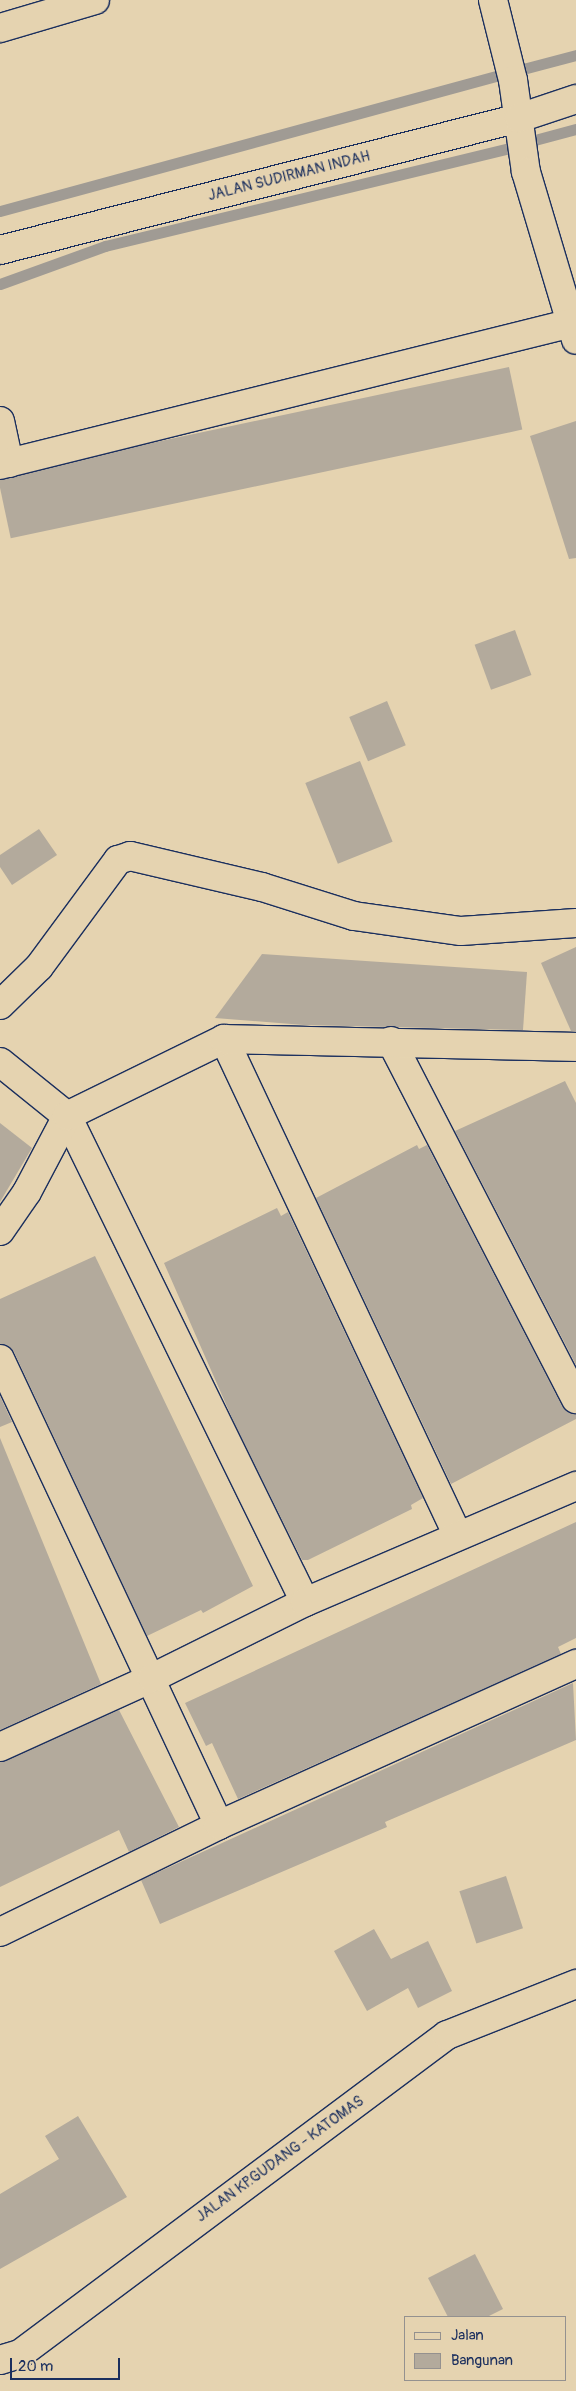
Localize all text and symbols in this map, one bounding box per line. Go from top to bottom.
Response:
street label: JALAN SUDIRMAN INDAH [206,147,372,205]
street label: JALAN KP.GUDANG - KATOMAS [193,2092,367,2226]
legend [404,2316,566,2381]
text: Jalan [451,2326,484,2345]
scale bar [12,2348,122,2380]
text: Bangunan [451,2351,513,2370]
text: 20 m [18,2357,53,2376]

